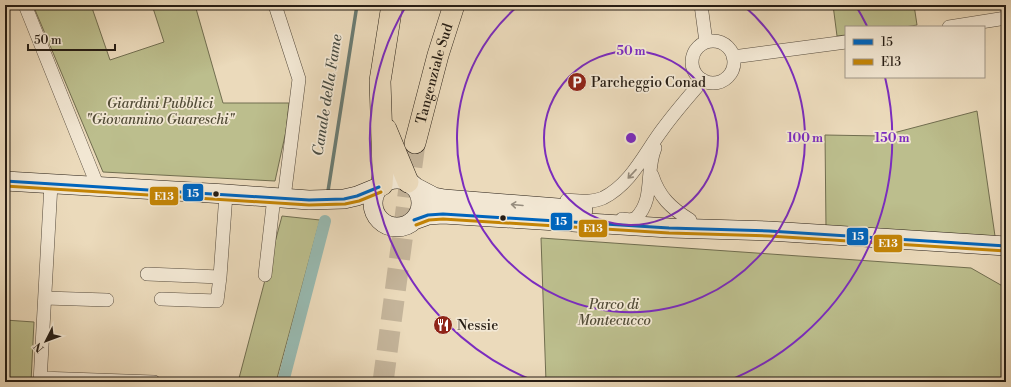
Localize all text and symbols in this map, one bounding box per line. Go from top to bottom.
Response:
street label: Tangenziale Sud [412,21,458,126]
scale bar [28,26,115,52]
legend [845,26,985,78]
text: 50 m [34,33,62,48]
water label: Canale della Fame [309,33,346,157]
text: 15 [881,35,893,50]
text: 50 m [616,44,646,59]
text: E13 [881,55,901,70]
parking icon: Parcheggio Conad [566,71,588,93]
place label: Parcheggio Conad [591,74,706,92]
park label: Giardini Pubblici "Giovannino Guareschi" [86,95,236,129]
centre of rings [624,131,638,145]
text: 100 m [787,131,823,146]
text: 150 m [875,131,909,146]
one-way arrow [628,168,637,178]
line badge: 15 [182,183,204,202]
line badge: E13 [149,186,179,206]
text: 15 [187,187,199,201]
unlabelled marker [211,189,221,199]
text: E13 [154,190,174,204]
one-way arrow [511,201,524,208]
line badge: 15 [550,212,573,231]
unlabelled marker [498,213,508,223]
text: 15 [555,215,567,229]
line badge: E13 [578,219,608,238]
text: E13 [583,222,603,236]
line badge: 15 [846,227,869,246]
text: 15 [852,230,864,244]
line badge: E13 [873,234,903,253]
text: E13 [878,237,898,251]
park label: Parco di Montecucco [577,296,651,330]
restaurant icon: Nessie [432,314,454,336]
place label: Nessie [457,317,498,335]
north arrow [26,321,66,361]
text: N [31,339,47,355]

